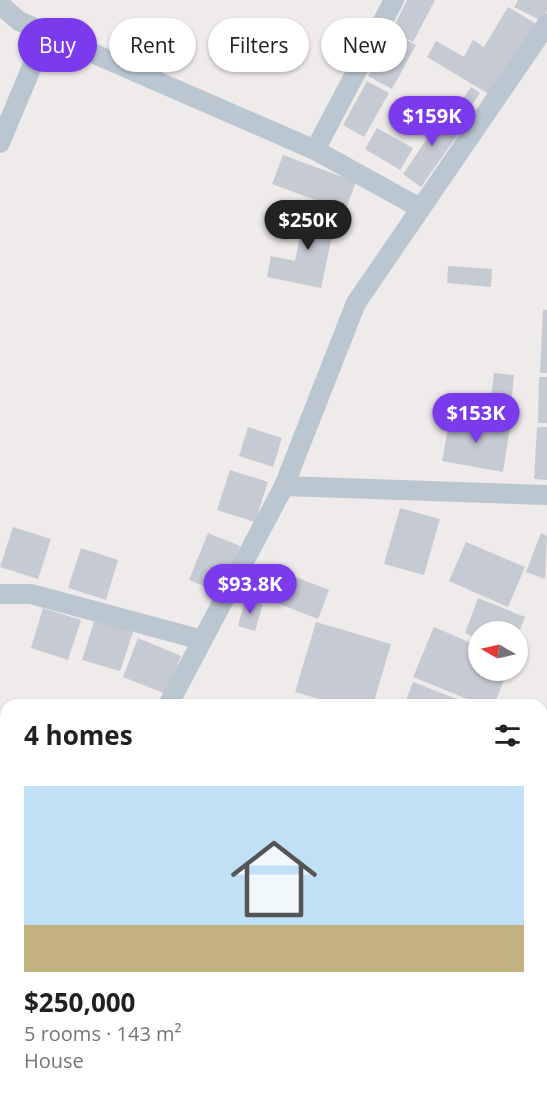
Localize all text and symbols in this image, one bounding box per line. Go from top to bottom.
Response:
chip: Buy [18,18,97,72]
chip: Rent [109,18,196,72]
chip: Filters [208,18,309,72]
chip: New [321,18,407,72]
pin: $159K [390,96,474,147]
text: $159K [402,102,462,129]
pin: $250K [266,200,350,251]
text: $250K [278,206,338,233]
pin: $153K [434,393,518,444]
text: $153K [446,399,506,426]
pin: $93.8K [201,564,299,615]
text: $93.8K [218,570,282,597]
north arrow [468,621,528,681]
map controls [468,621,528,681]
text: 4 homes [24,717,133,753]
icon: filters [491,719,524,752]
icon: home [220,825,328,933]
text: $250,000 [24,984,135,1020]
text: 5 rooms · 143 m² [24,1020,182,1047]
text: House [24,1047,84,1074]

